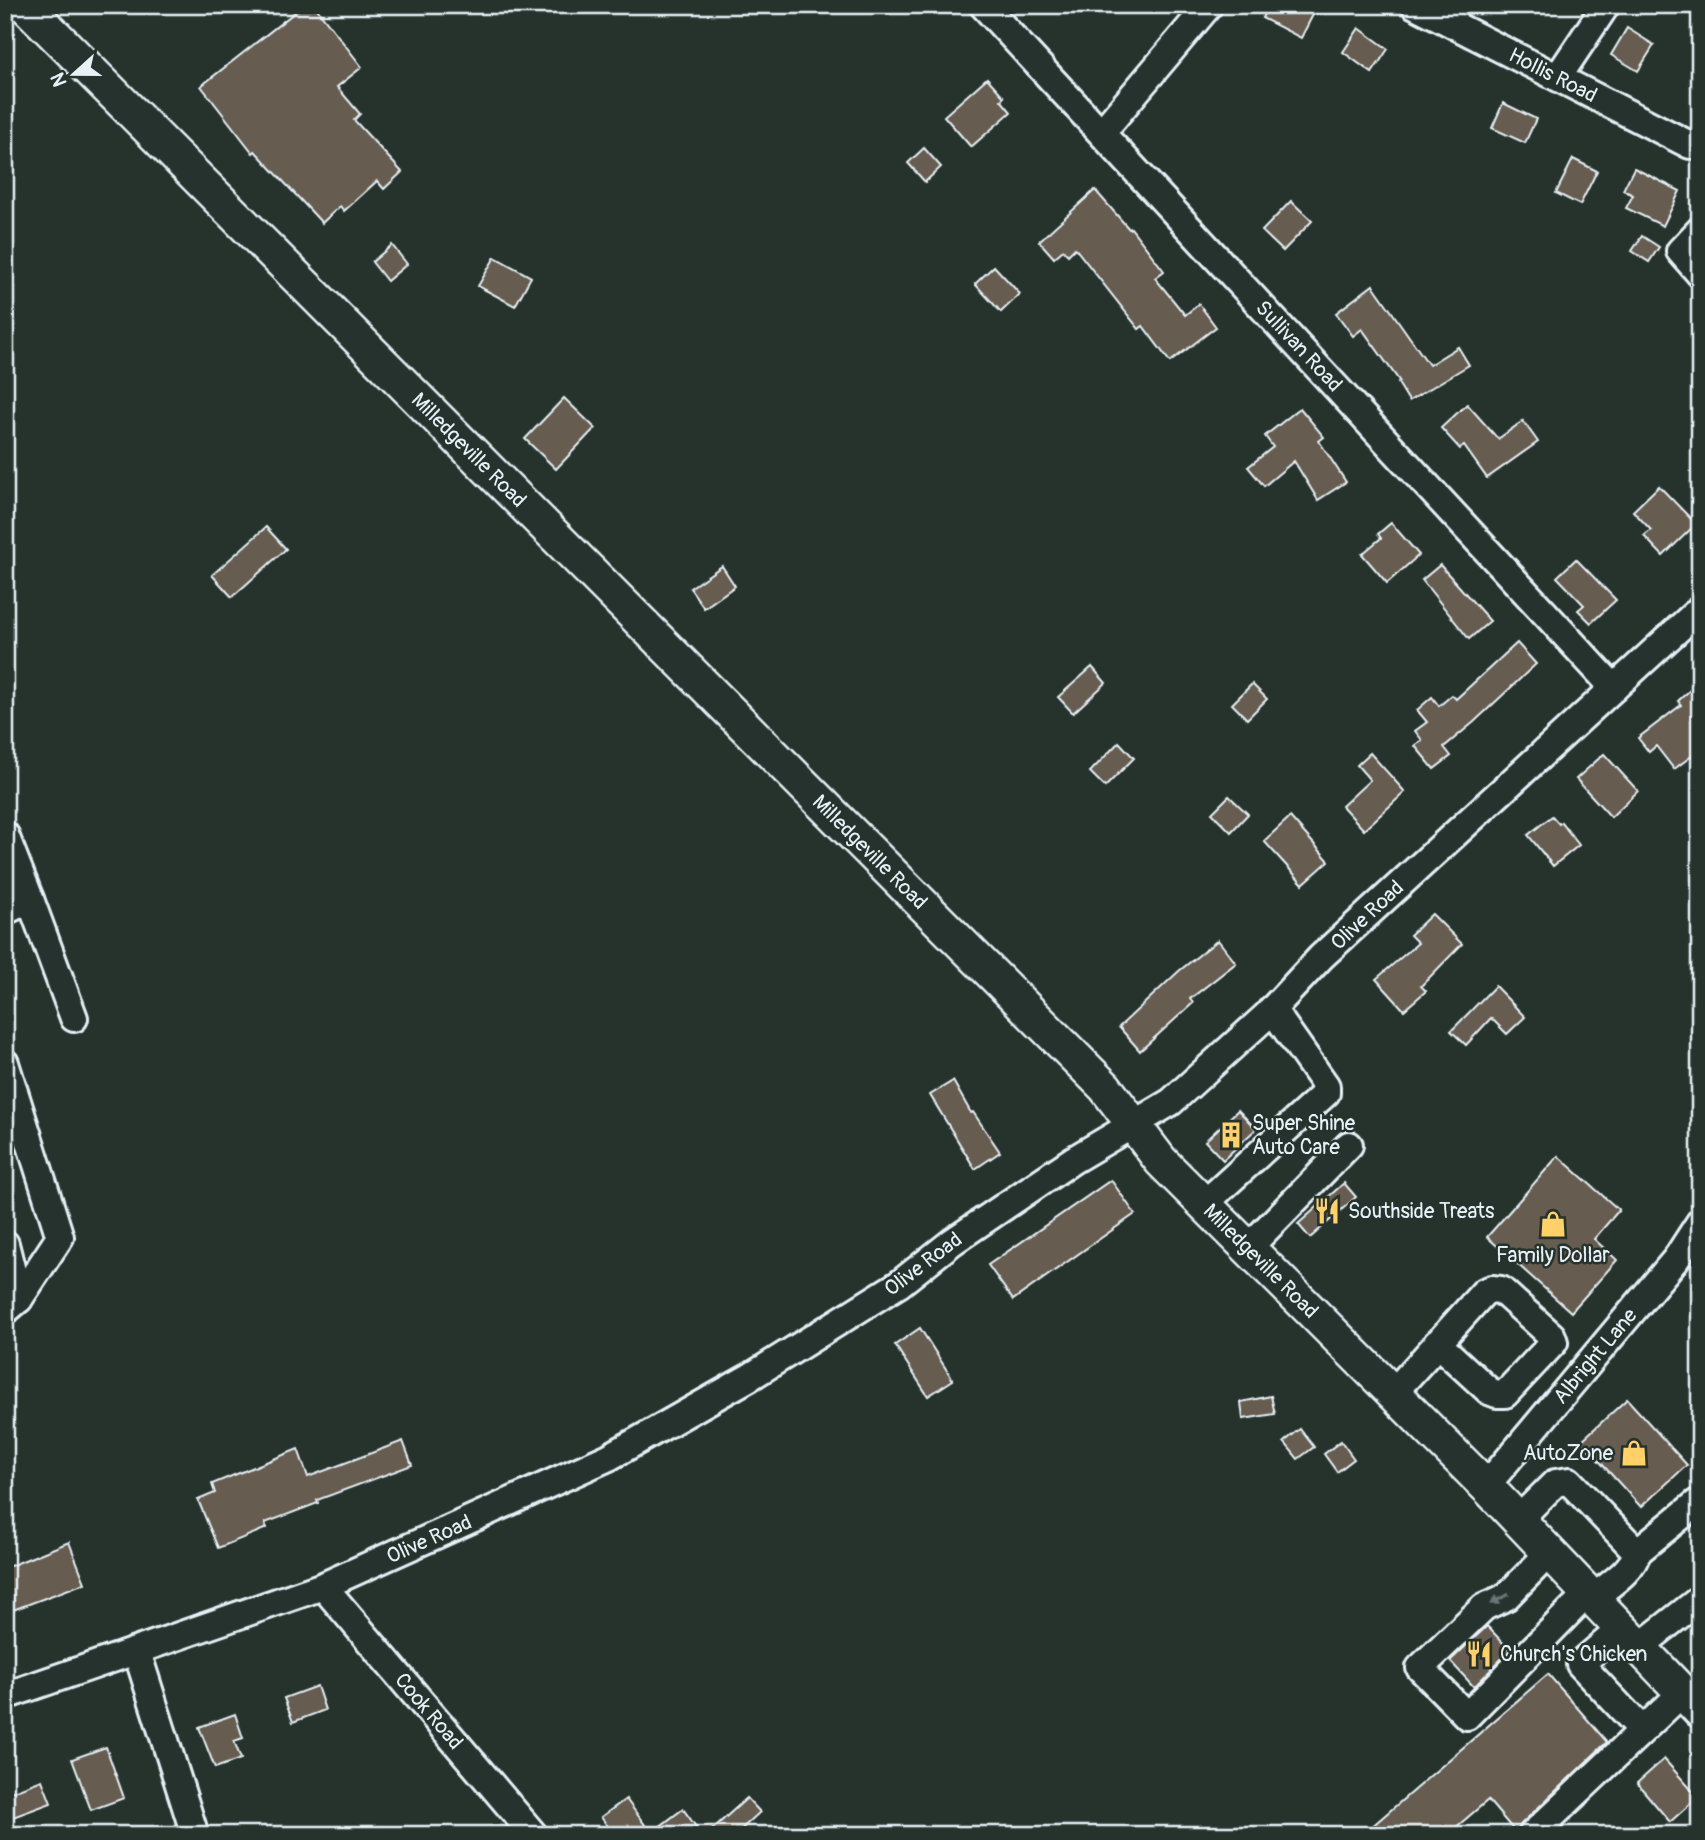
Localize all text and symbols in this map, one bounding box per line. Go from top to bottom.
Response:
north arrow [38,38,108,108]
street label: Hollis Road [1504,42,1602,109]
text: N [46,69,73,90]
street label: Sullivan Road [1249,295,1348,398]
street label: Milledgeville Road [405,387,532,514]
street label: Milledgeville Road [806,789,933,916]
street label: Olive Road [1325,875,1410,956]
place label: Super Shine Auto Care [1252,1110,1356,1161]
building icon: Super Shine Auto Care [1216,1120,1246,1150]
restaurant icon: Southside Treats [1312,1196,1342,1226]
street label: Milledgeville Road [1197,1198,1324,1325]
place label: Southside Treats [1348,1198,1495,1225]
shop icon: Family Dollar [1538,1209,1568,1239]
street label: Olive Road [879,1226,968,1302]
place label: Family Dollar [1496,1242,1610,1269]
street label: Albright Lane [1547,1302,1644,1410]
shop icon: AutoZone [1619,1438,1649,1468]
place label: AutoZone [1523,1440,1614,1467]
street label: Olive Road [382,1509,476,1570]
one-way arrow [1490,1593,1509,1605]
restaurant icon: Church's Chicken [1464,1639,1494,1669]
place label: Church's Chicken [1500,1641,1647,1668]
street label: Cook Road [389,1667,469,1755]

